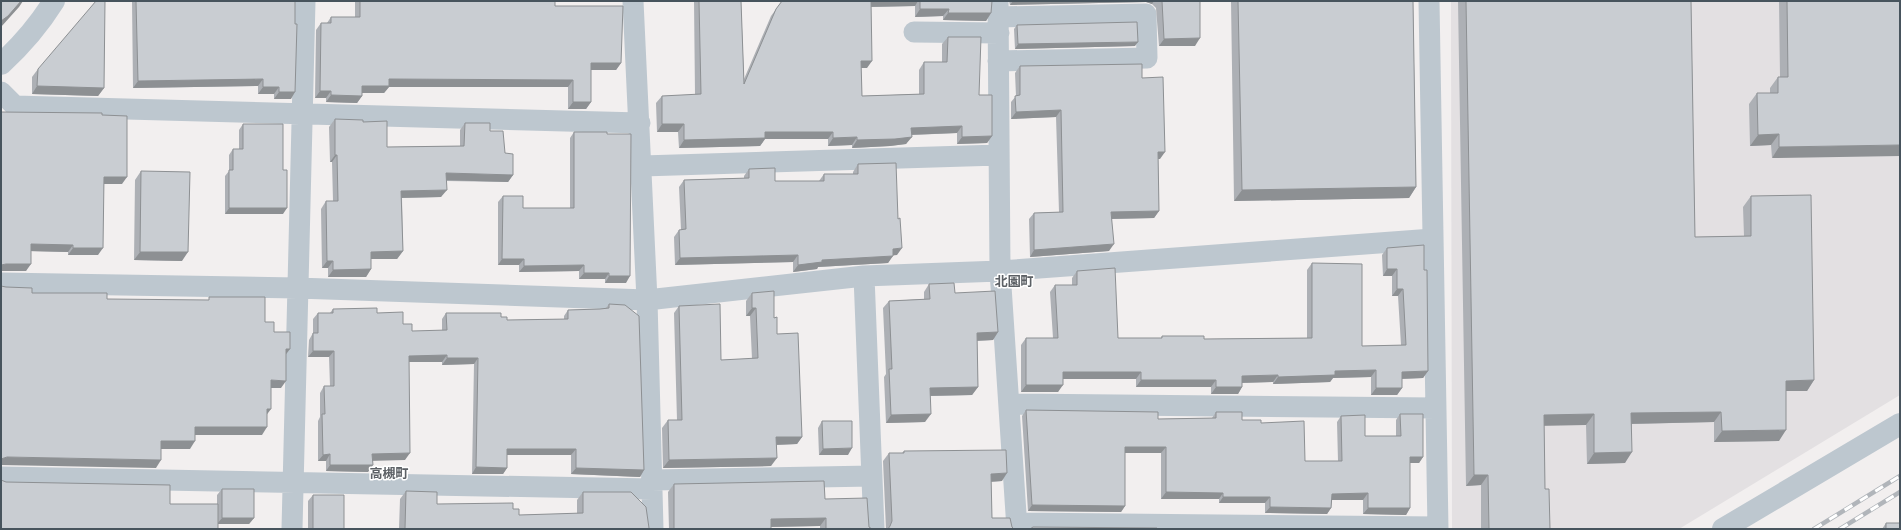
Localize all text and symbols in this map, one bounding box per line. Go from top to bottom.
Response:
district label: 北園町 [994,275,1034,289]
district label: 高槻町 [369,467,409,481]

